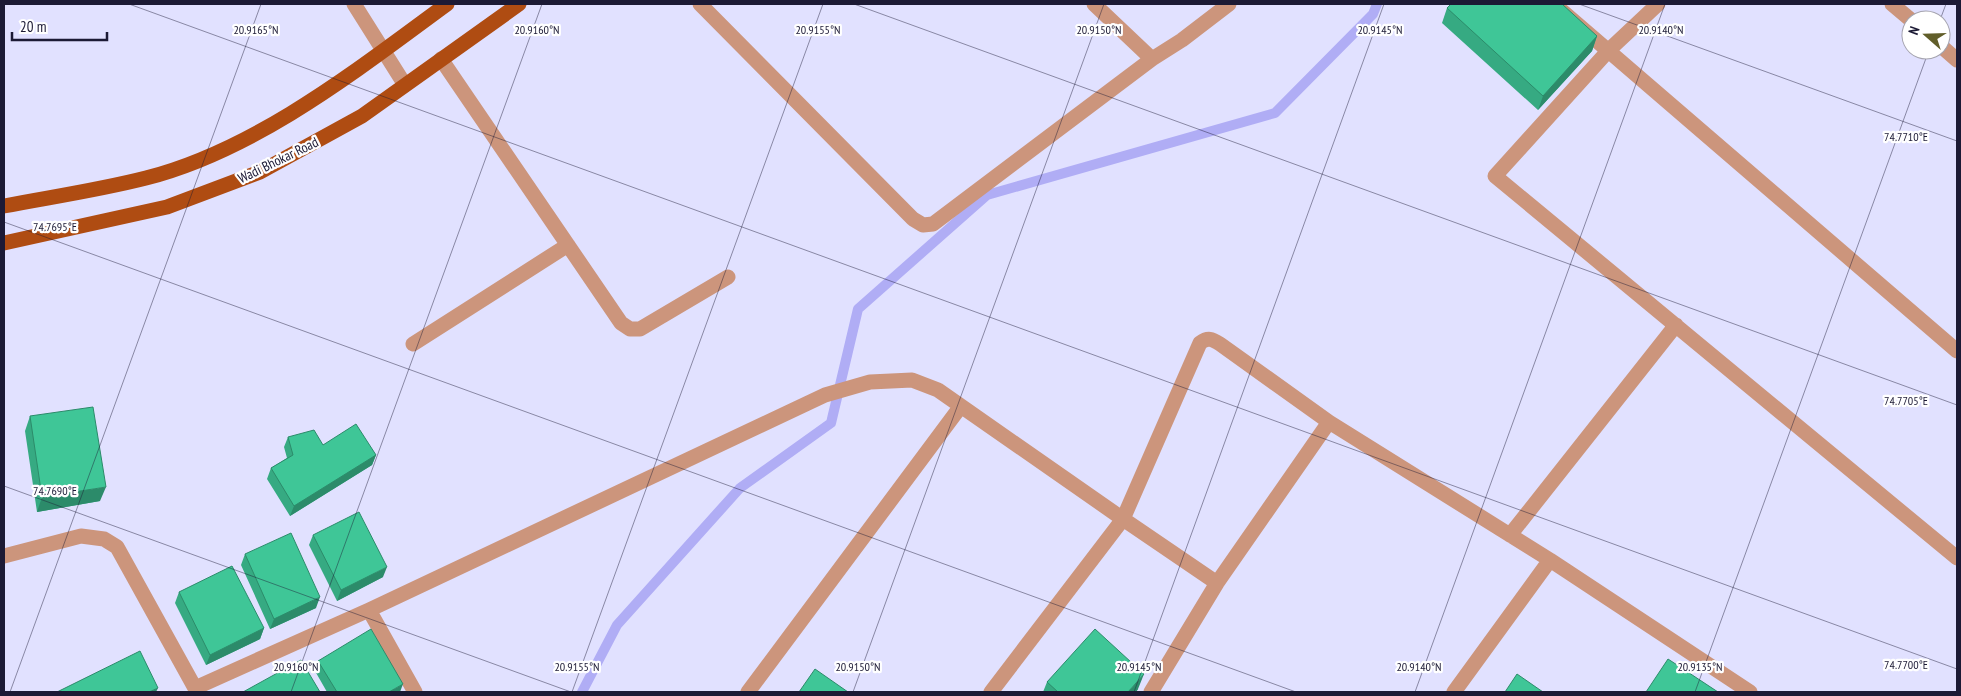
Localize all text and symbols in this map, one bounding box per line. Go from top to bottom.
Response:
scale bar [12,10,108,42]
north arrow [1901,10,1951,60]
text: 20 m [20,17,46,36]
text: 20.9165°N [233,22,279,37]
text: 20.9160°N [514,22,560,37]
text: 20.9155°N [795,22,841,37]
text: 20.9150°N [1076,22,1122,37]
text: 20.9145°N [1357,22,1403,37]
text: 20.9140°N [1638,22,1684,37]
text: N [1904,24,1924,37]
text: 74.7710°E [1884,129,1928,144]
street label: Wadi Bhokar Road [235,133,321,187]
text: 74.7695°E [33,219,77,234]
text: 74.7705°E [1884,393,1928,408]
text: 74.7690°E [33,483,77,498]
text: 74.7700°E [1884,657,1928,672]
text: 20.9160°N [273,659,319,674]
text: 20.9155°N [554,659,600,674]
text: 20.9150°N [835,659,881,674]
text: 20.9145°N [1116,659,1162,674]
text: 20.9140°N [1396,659,1442,674]
text: 20.9135°N [1677,659,1723,674]

